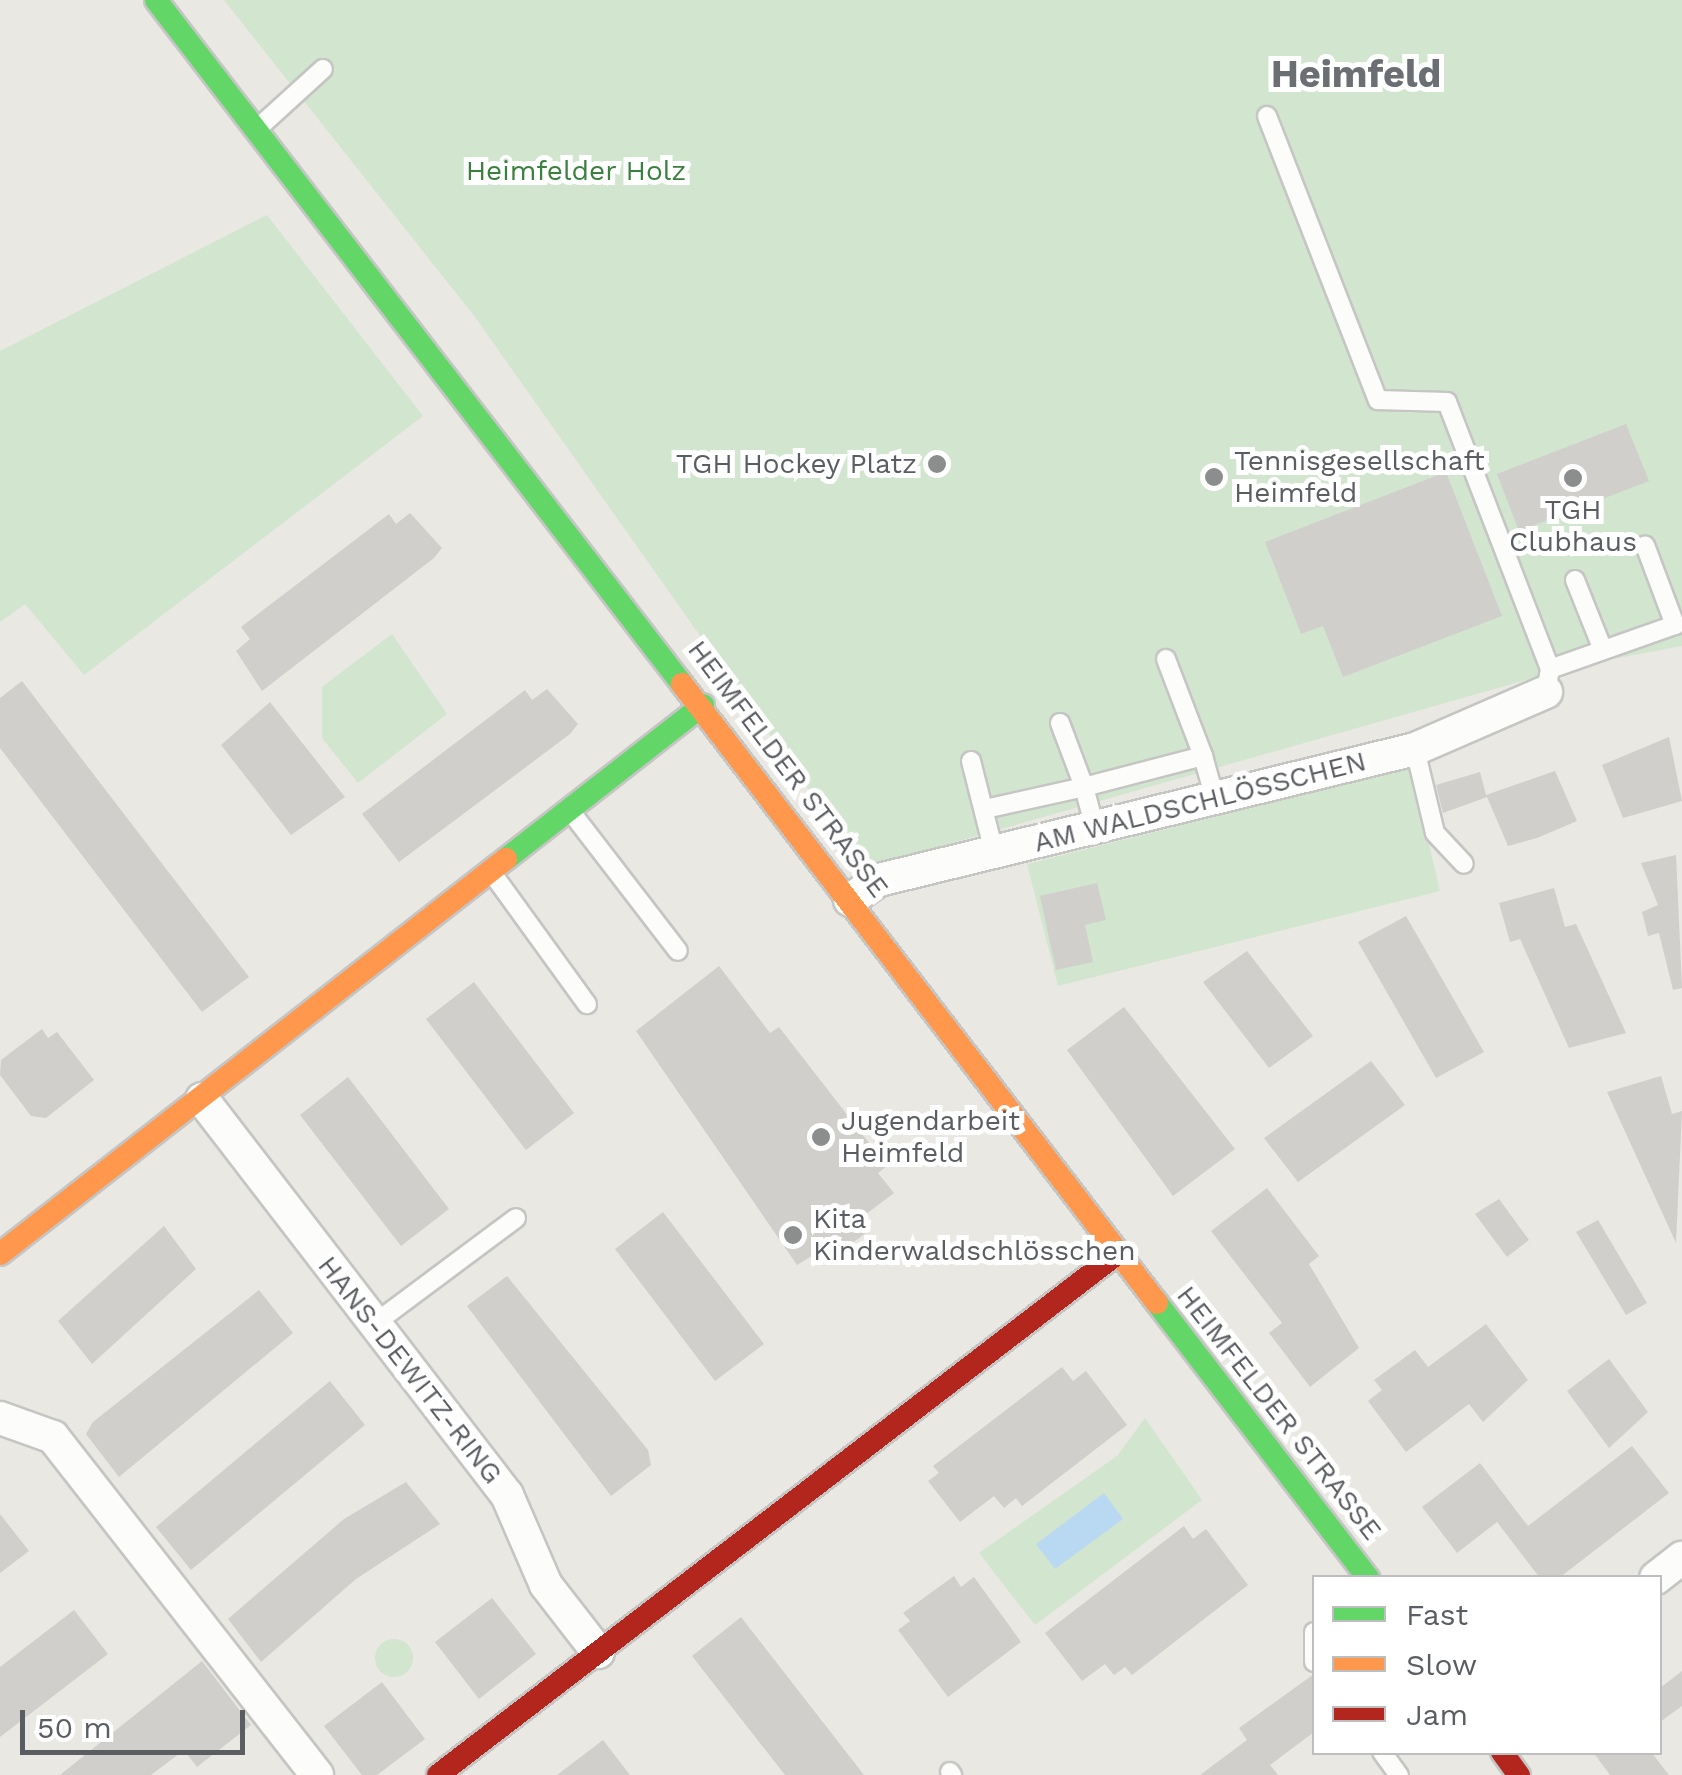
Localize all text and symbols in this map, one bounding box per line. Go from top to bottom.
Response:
district label: Heimfeld [1271,52,1441,98]
park label: Heimfelder Holz [465,154,687,188]
place label: Tennisgesellschaft Heimfeld [1234,444,1485,510]
place label: TGH Hockey Platz [675,447,917,481]
marker: TGH Hockey Platz [926,453,948,475]
marker: Tennisgesellschaft Heimfeld [1203,466,1225,488]
marker: TGH Clubhaus [1562,467,1584,489]
place label: TGH Clubhaus [1509,493,1637,559]
street label: HEIMFELDER STRASSE [680,634,896,904]
street label: AM WALDSCHLÖSSCHEN [1030,744,1370,860]
place label: Jugendarbeit Heimfeld [841,1104,1020,1170]
marker: Jugendarbeit Heimfeld [810,1126,832,1148]
place label: Kita Kinderwaldschlösschen [813,1202,1136,1268]
marker: Kita Kinderwaldschlösschen [782,1224,804,1246]
street label: HANS-DEWITZ-RING [311,1249,509,1491]
street label: HEIMFELDER STRASSE [1169,1279,1389,1547]
legend [1312,1575,1662,1755]
text: Fast [1406,1597,1468,1632]
text: Slow [1406,1647,1477,1682]
scale bar [25,1690,250,1752]
text: Jam [1406,1697,1468,1732]
text: 50 m [37,1710,112,1745]

